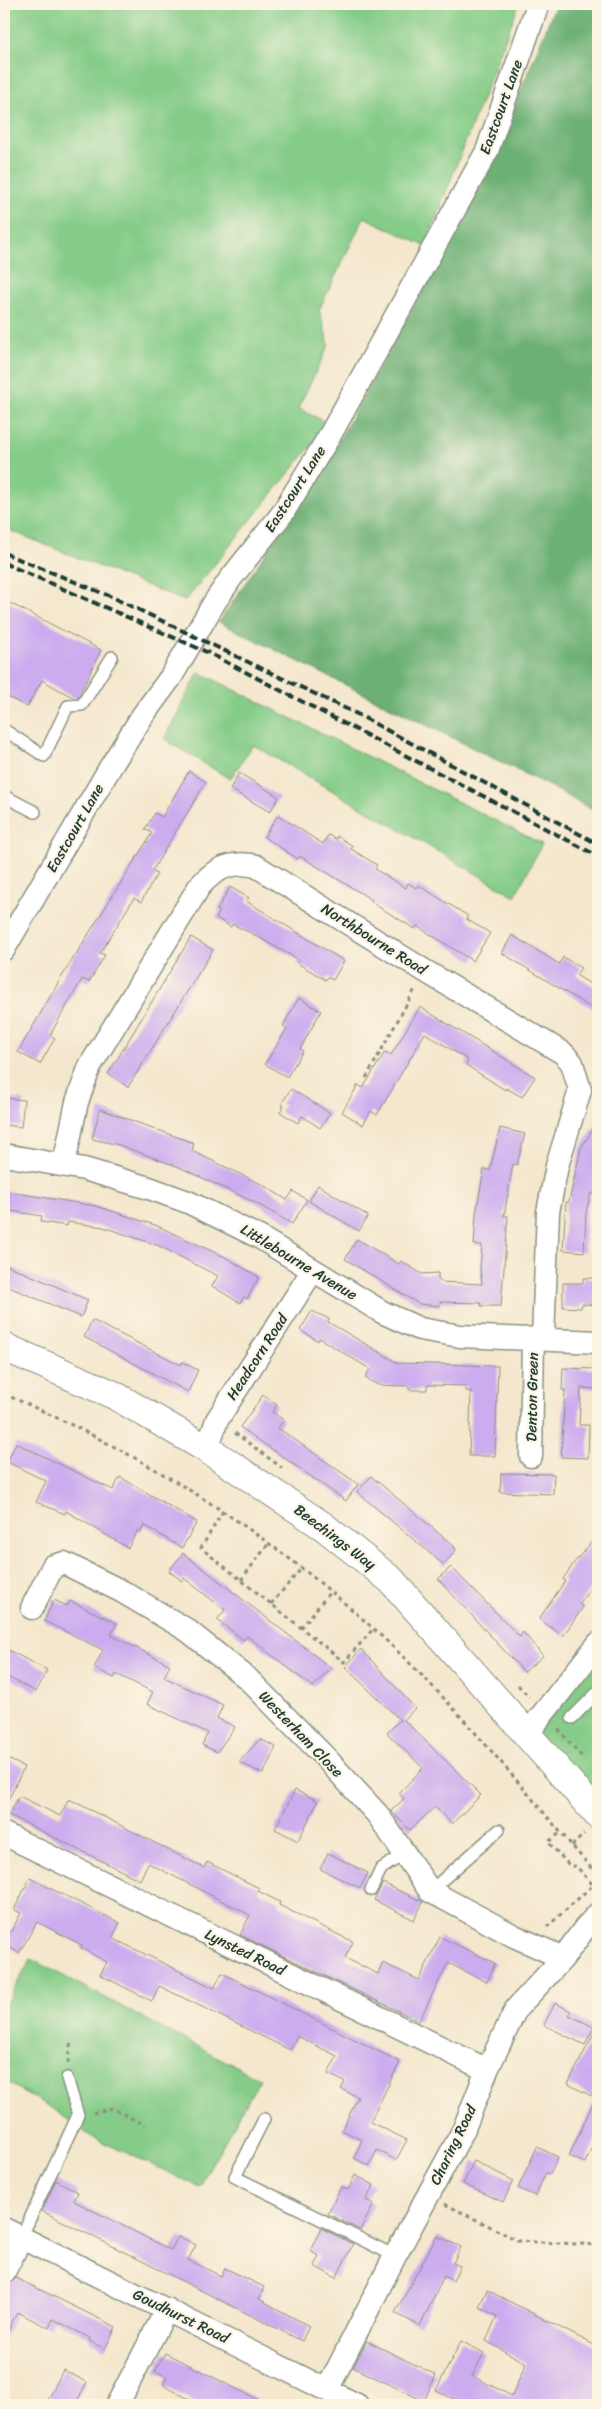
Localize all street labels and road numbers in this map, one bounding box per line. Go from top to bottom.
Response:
street label: Eastcourt Lane [472,56,530,158]
street label: Eastcourt Lane [257,440,333,538]
street label: Eastcourt Lane [39,778,111,878]
street label: Northbourne Road [316,896,433,983]
street label: Littlebourne Avenue [235,1217,363,1307]
street label: Headcorn Road [219,1308,295,1406]
street label: Denton Green [518,1352,546,1442]
street label: Beechings Way [288,1497,382,1577]
street label: Westerham Close [252,1684,350,1784]
street label: Lynsted Road [200,1921,291,1983]
street label: Charing Road [422,2099,484,2190]
street label: Goudhurst Road [128,2281,235,2351]

